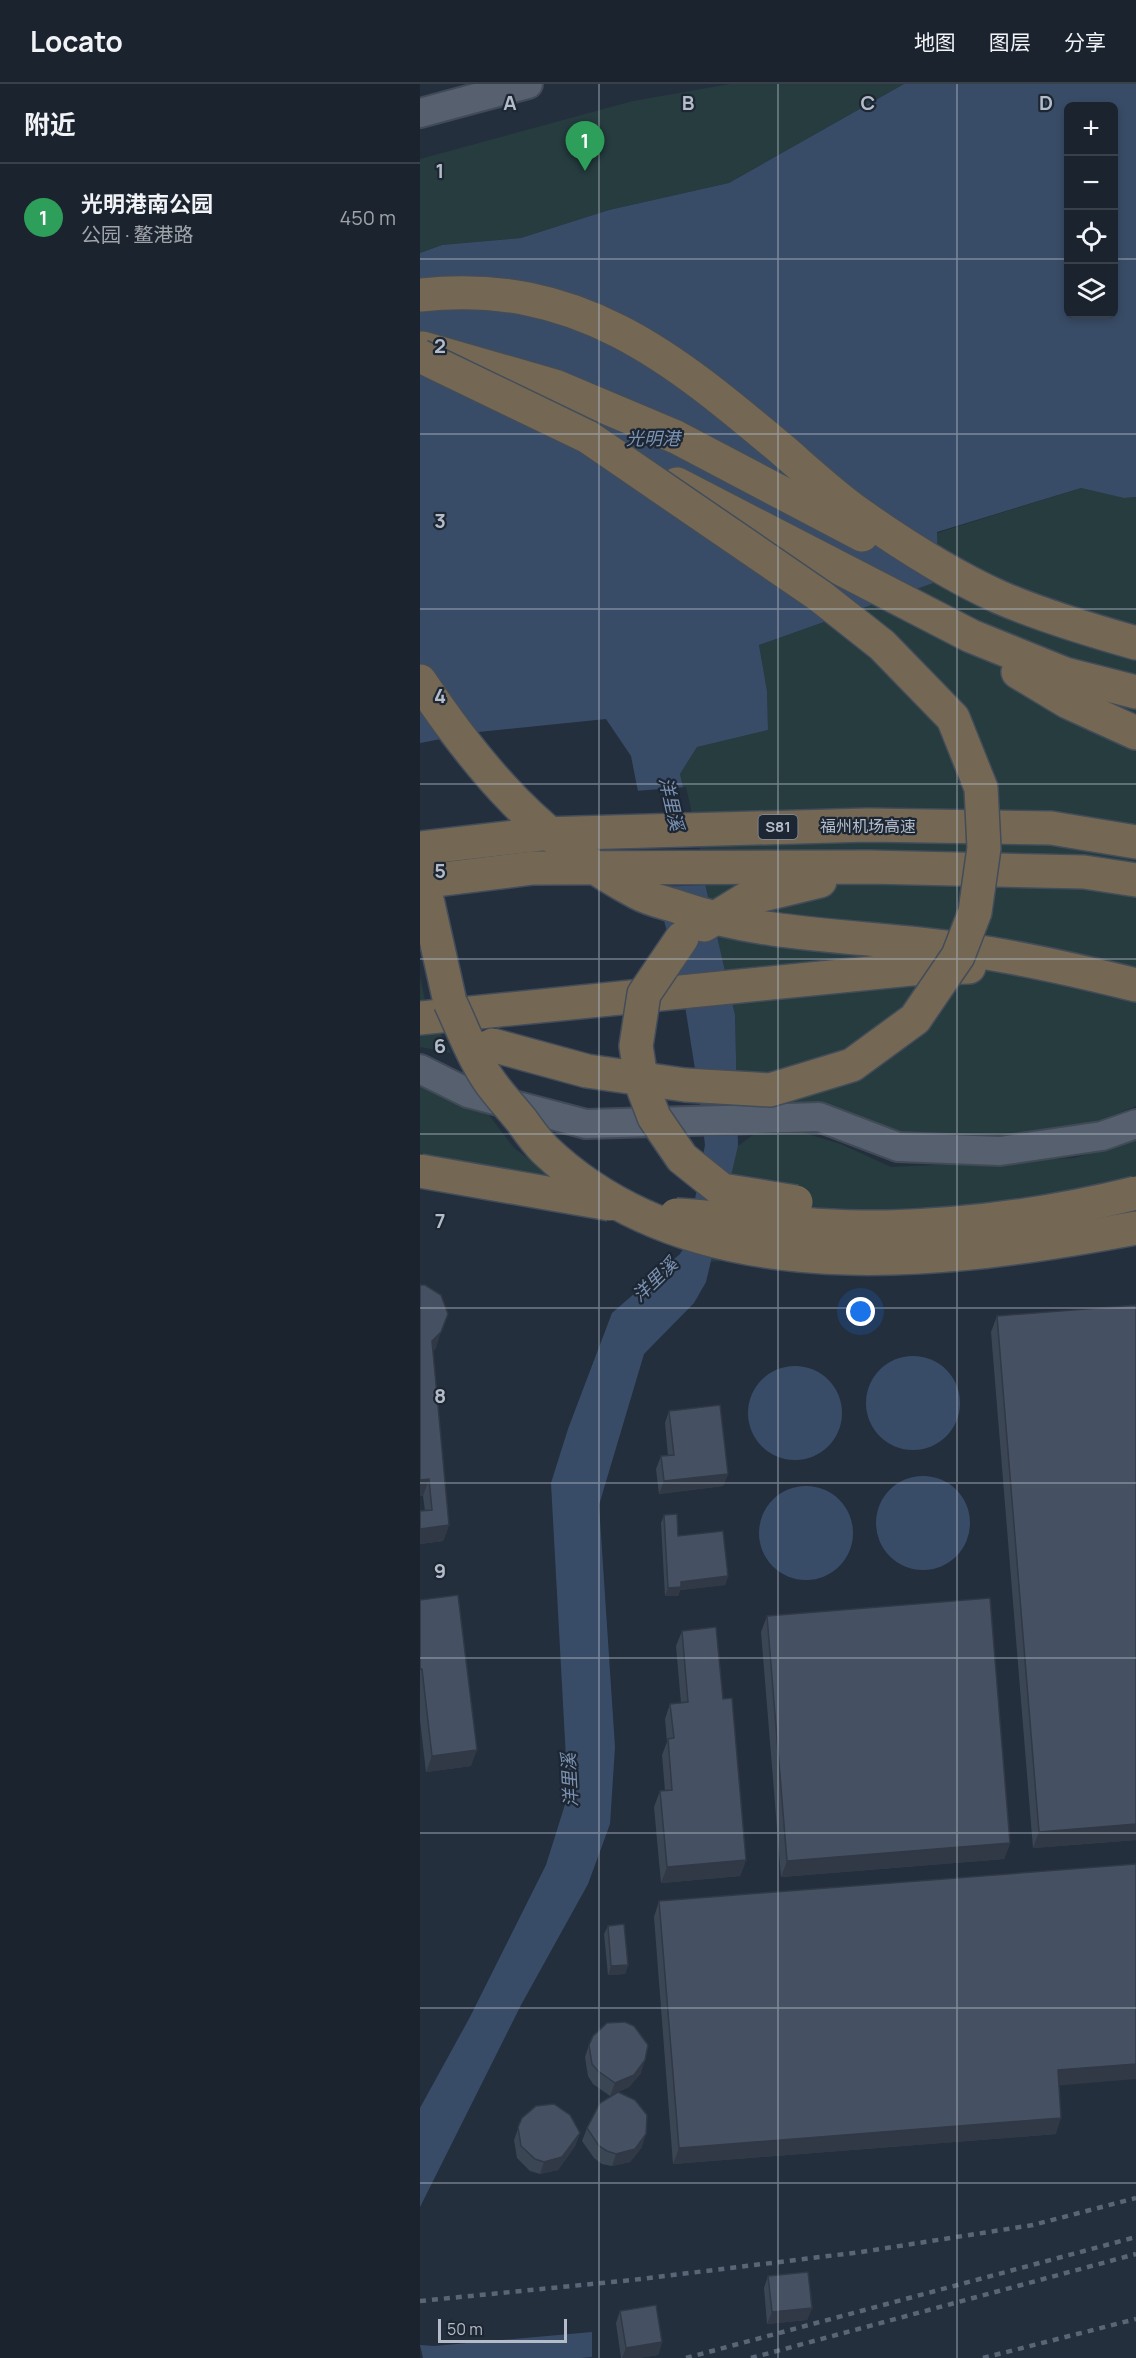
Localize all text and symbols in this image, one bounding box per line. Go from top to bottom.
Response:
text: Locato [30,22,123,60]
text: 地图 [914,28,956,56]
text: 图层 [989,28,1031,56]
text: 分享 [1064,28,1106,56]
text: A [503,89,517,116]
text: B [682,89,695,116]
text: C [861,89,875,116]
text: D [1039,89,1053,116]
map controls [1064,102,1118,318]
button: + [1064,102,1118,156]
text: 附近 [24,106,76,142]
pin: 1 [566,122,604,171]
button: − [1064,156,1118,210]
text: 1 [436,157,444,184]
text: 光明港南公园 [81,189,213,219]
text: 1 [39,204,48,231]
text: 450 m [340,204,396,231]
button: locate [1064,210,1118,264]
text: 公园 · 鳌港路 [81,221,194,248]
button: layers [1064,264,1118,318]
text: 2 [434,332,446,359]
water label: 光明港 [626,426,683,450]
text: 3 [434,507,446,534]
text: 4 [434,682,446,709]
water label: 洋里溪 [654,775,690,835]
road number: S81 [758,815,798,839]
street label: 福州机场高速 [820,815,916,837]
text: 5 [434,857,446,884]
text: 6 [434,1032,446,1059]
text: 7 [435,1207,445,1234]
water label: 洋里溪 [627,1251,684,1307]
your location [846,1297,875,1326]
text: 8 [434,1382,446,1409]
text: 9 [434,1557,446,1584]
water label: 洋里溪 [556,1750,582,1808]
scale bar [438,2316,567,2344]
text: 50 m [447,2318,483,2340]

